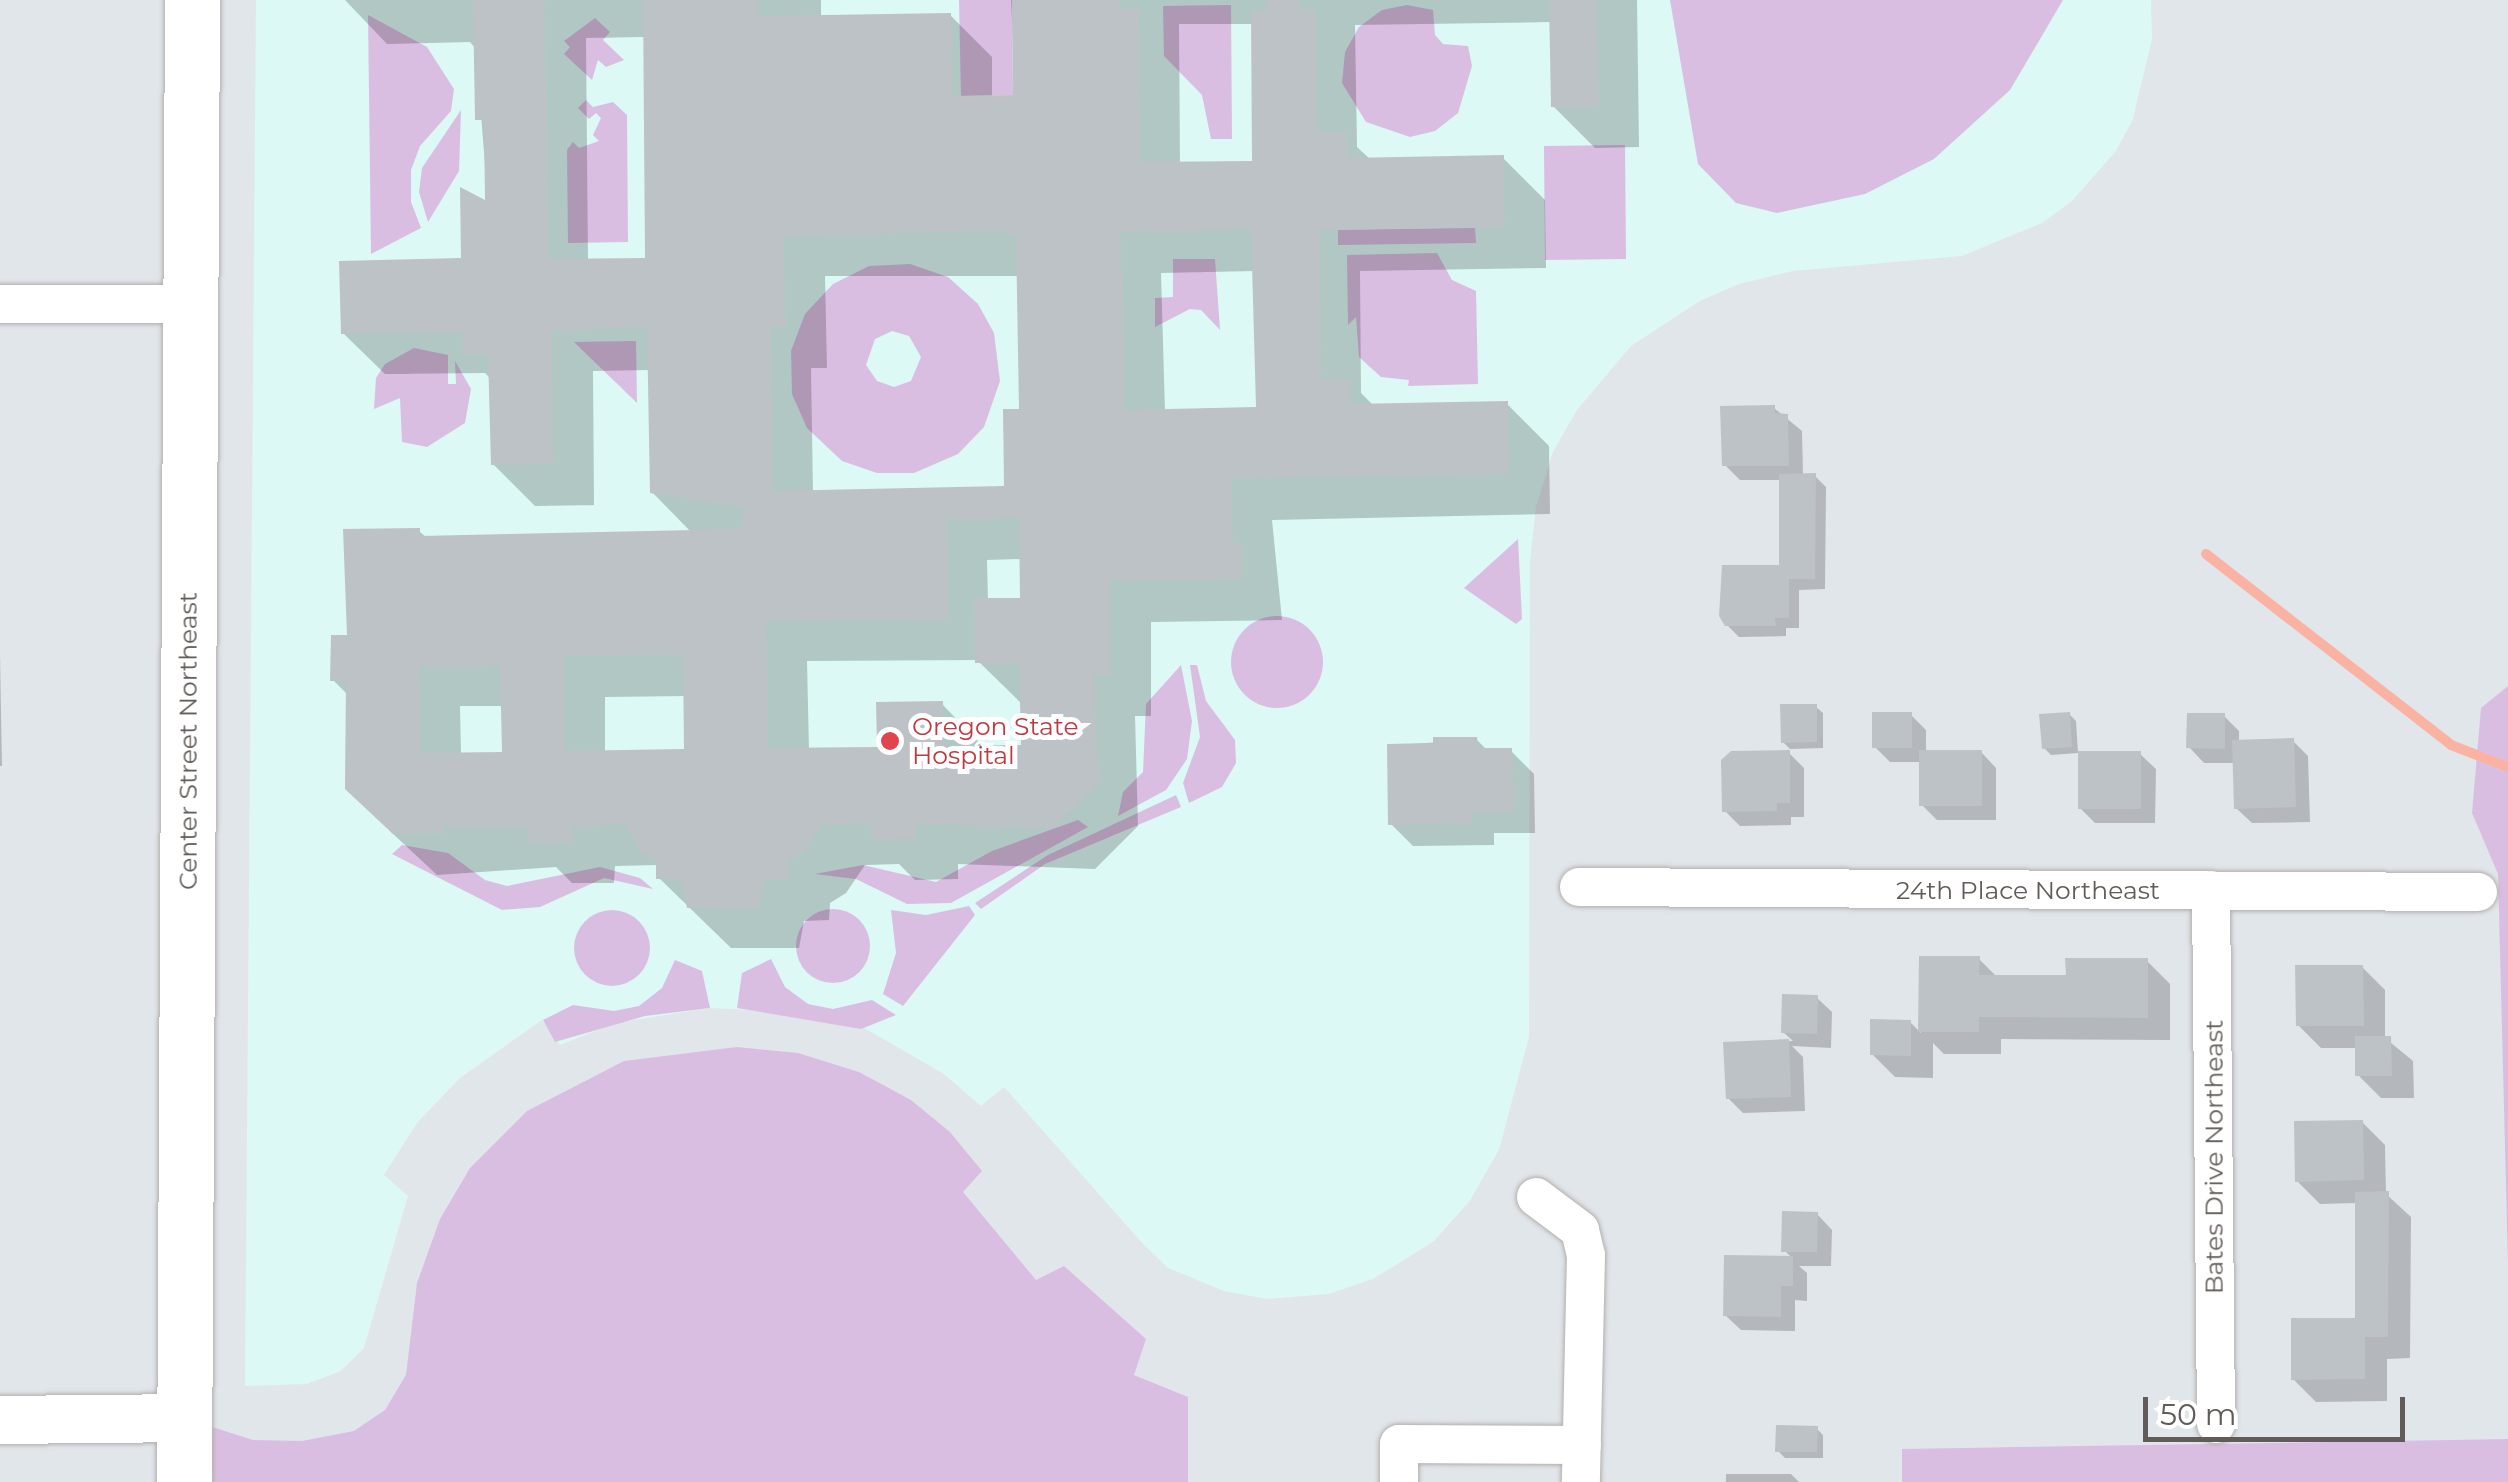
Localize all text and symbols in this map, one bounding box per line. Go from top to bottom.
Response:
street label: Center Street Northeast [173,592,203,890]
place label: Oregon State Hospital [912,712,1079,771]
marker: Oregon State Hospital [877,728,903,754]
street label: 24th Place Northeast [1896,875,2160,905]
street label: Bates Drive Northeast [2199,1020,2229,1294]
scale bar [2148,1377,2410,1439]
text: 50 m [2160,1396,2237,1433]

